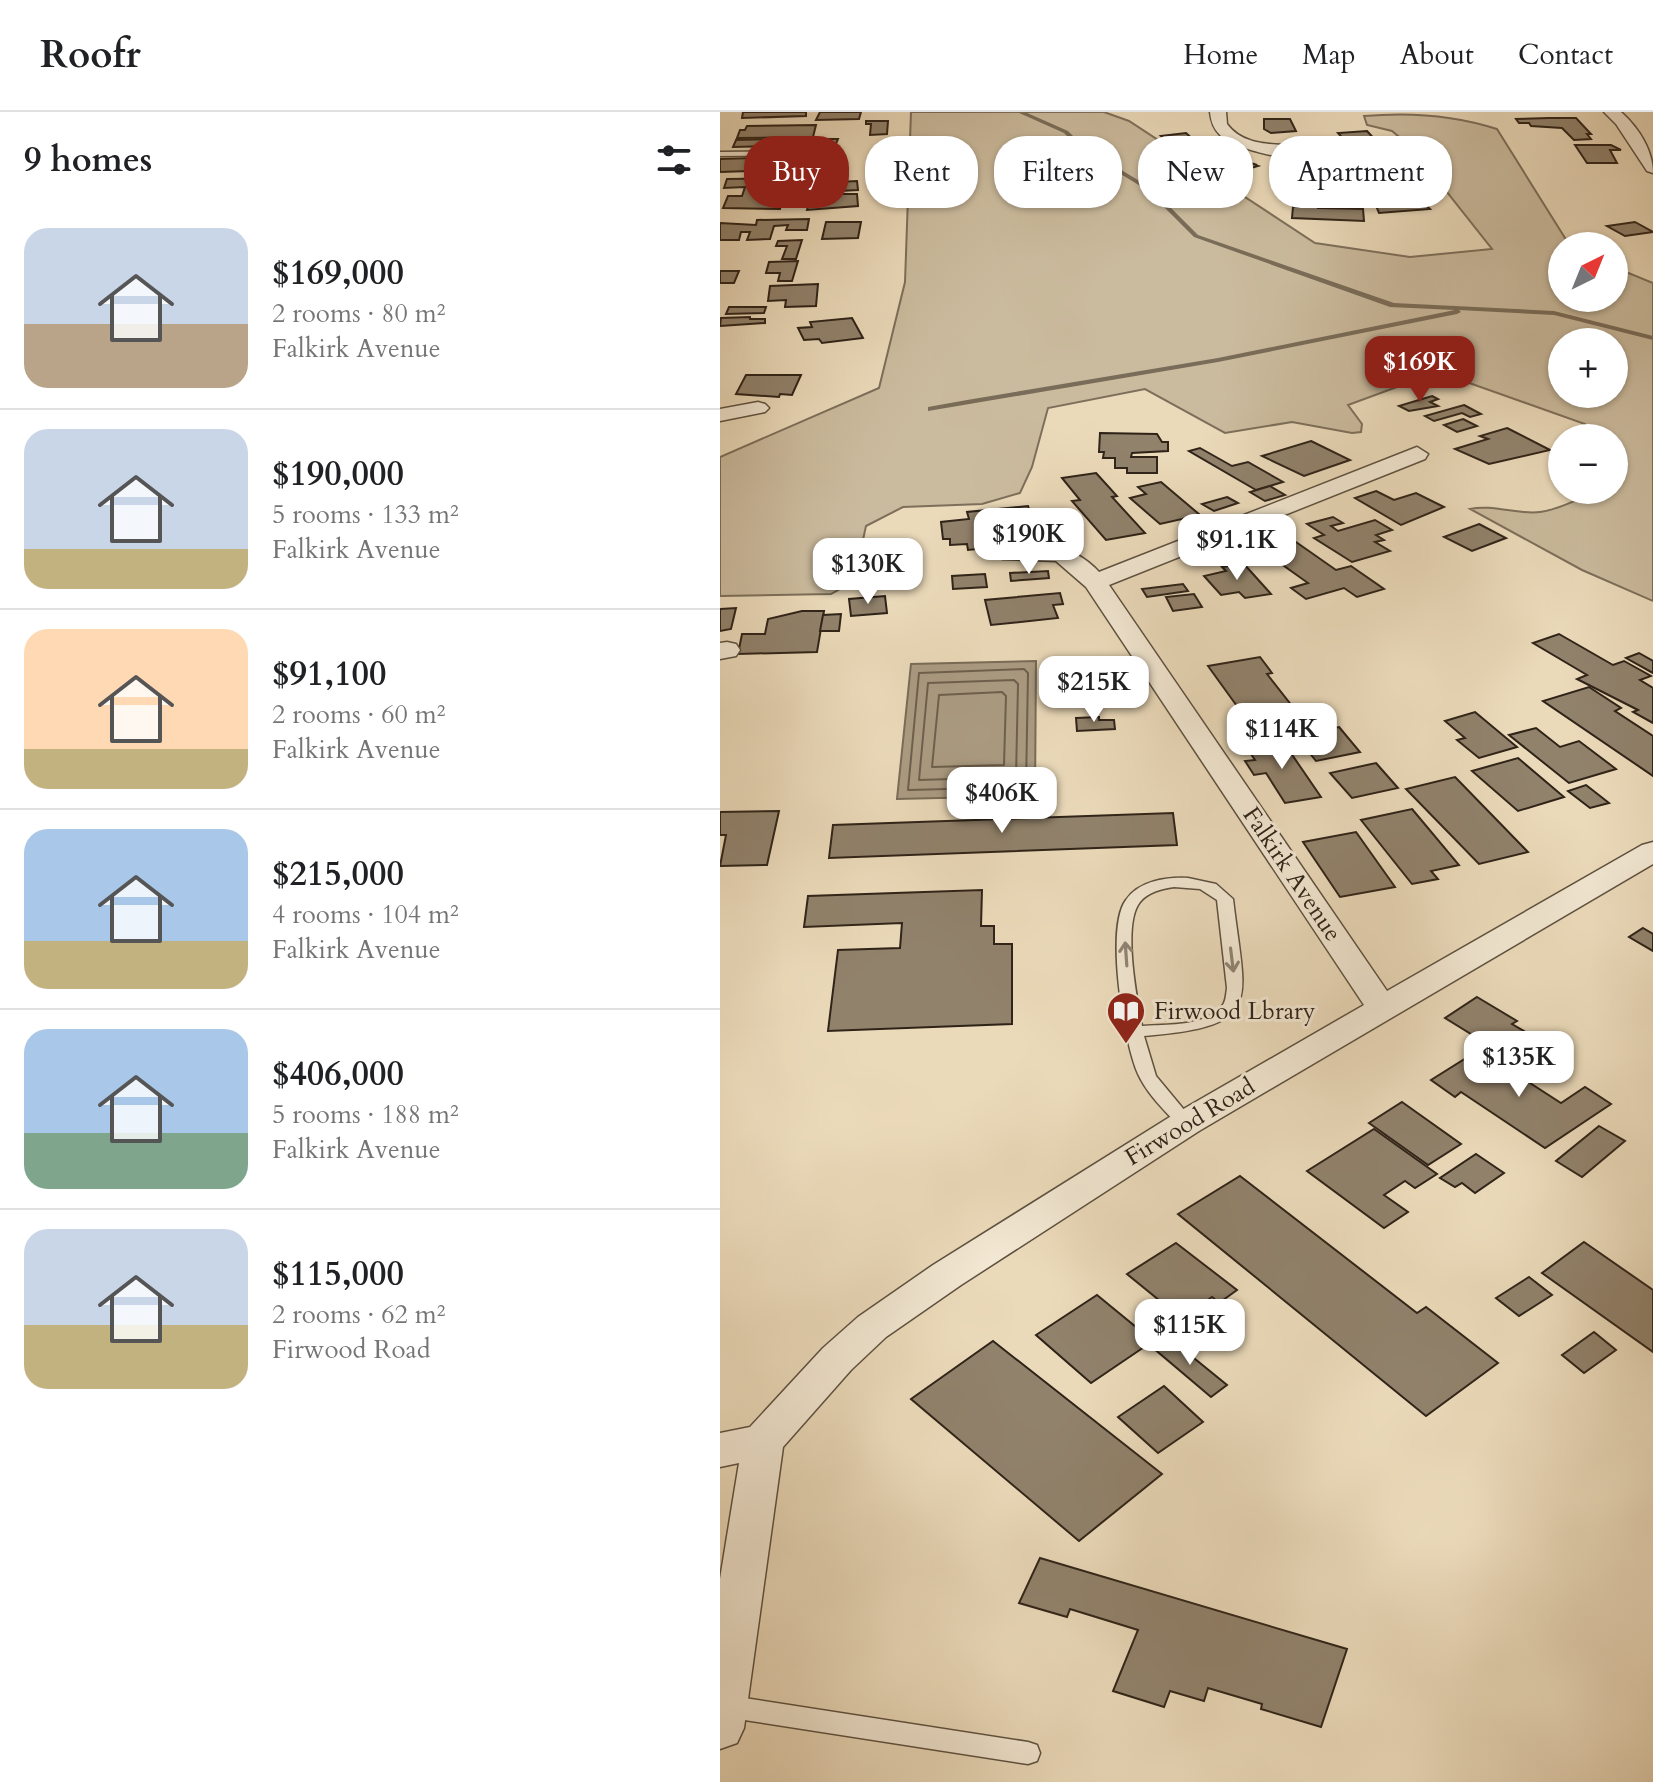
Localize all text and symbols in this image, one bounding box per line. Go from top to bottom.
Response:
text: Roofr [40,29,141,81]
text: Home [1183,36,1258,74]
text: Map [1302,36,1356,74]
text: About [1400,36,1474,74]
text: Contact [1518,36,1613,74]
chip: Buy [744,136,849,208]
chip: Rent [865,136,978,208]
chip: Filters [994,136,1122,208]
chip: New [1138,136,1253,208]
chip: Apartment [1269,136,1452,208]
text: 9 homes [24,137,152,183]
icon: filters [652,138,696,182]
north arrow [1548,232,1628,312]
map controls [1548,232,1628,504]
text: $169,000 [272,250,404,296]
icon: home [88,260,184,356]
text: 2 rooms · 80 m² [272,296,445,331]
button: + [1548,328,1628,408]
text: Falkirk Avenue [272,331,441,366]
pin: $169K [1364,336,1476,404]
text: $169K [1383,344,1457,379]
button: − [1548,424,1628,504]
text: $190,000 [272,451,404,497]
icon: home [88,461,184,557]
text: 5 rooms · 133 m² [272,497,459,532]
pin: $190K [973,508,1085,576]
pin: $91.1K [1172,514,1302,582]
text: $190K [992,516,1066,551]
text: $91.1K [1196,522,1278,557]
text: Falkirk Avenue [272,532,441,567]
pin: $130K [812,538,924,606]
text: $130K [831,546,905,581]
text: $91,100 [272,651,386,697]
pin: $215K [1038,656,1150,724]
icon: home [88,661,184,757]
text: $215K [1057,664,1131,699]
text: 2 rooms · 60 m² [272,697,445,732]
pin: $114K [1226,703,1338,771]
text: $114K [1245,711,1319,746]
text: Falkirk Avenue [272,732,441,767]
pin: $406K [946,767,1058,835]
text: $406K [965,775,1039,810]
street label: Falkirk Avenue [1235,800,1349,948]
text: $215,000 [272,851,404,897]
icon: home [88,861,184,957]
text: 4 rooms · 104 m² [272,897,459,932]
text: Falkirk Avenue [272,932,441,967]
one-way arrow [1118,941,1133,968]
one-way arrow [1225,947,1240,972]
library icon: Firwood Lbrary [1105,990,1147,1045]
place label: Firwood Lbrary [1154,995,1316,1028]
pin: $135K [1463,1031,1575,1099]
text: $135K [1482,1039,1556,1074]
text: $406,000 [272,1051,404,1097]
icon: home [88,1061,184,1157]
street label: Firwood Road [1119,1070,1261,1174]
text: 5 rooms · 188 m² [272,1097,459,1132]
text: Falkirk Avenue [272,1132,441,1167]
text: $115,000 [272,1251,404,1297]
icon: home [88,1261,184,1357]
text: 2 rooms · 62 m² [272,1297,445,1332]
pin: $115K [1134,1299,1246,1367]
text: $115K [1153,1307,1227,1342]
text: Firwood Road [272,1332,431,1367]

